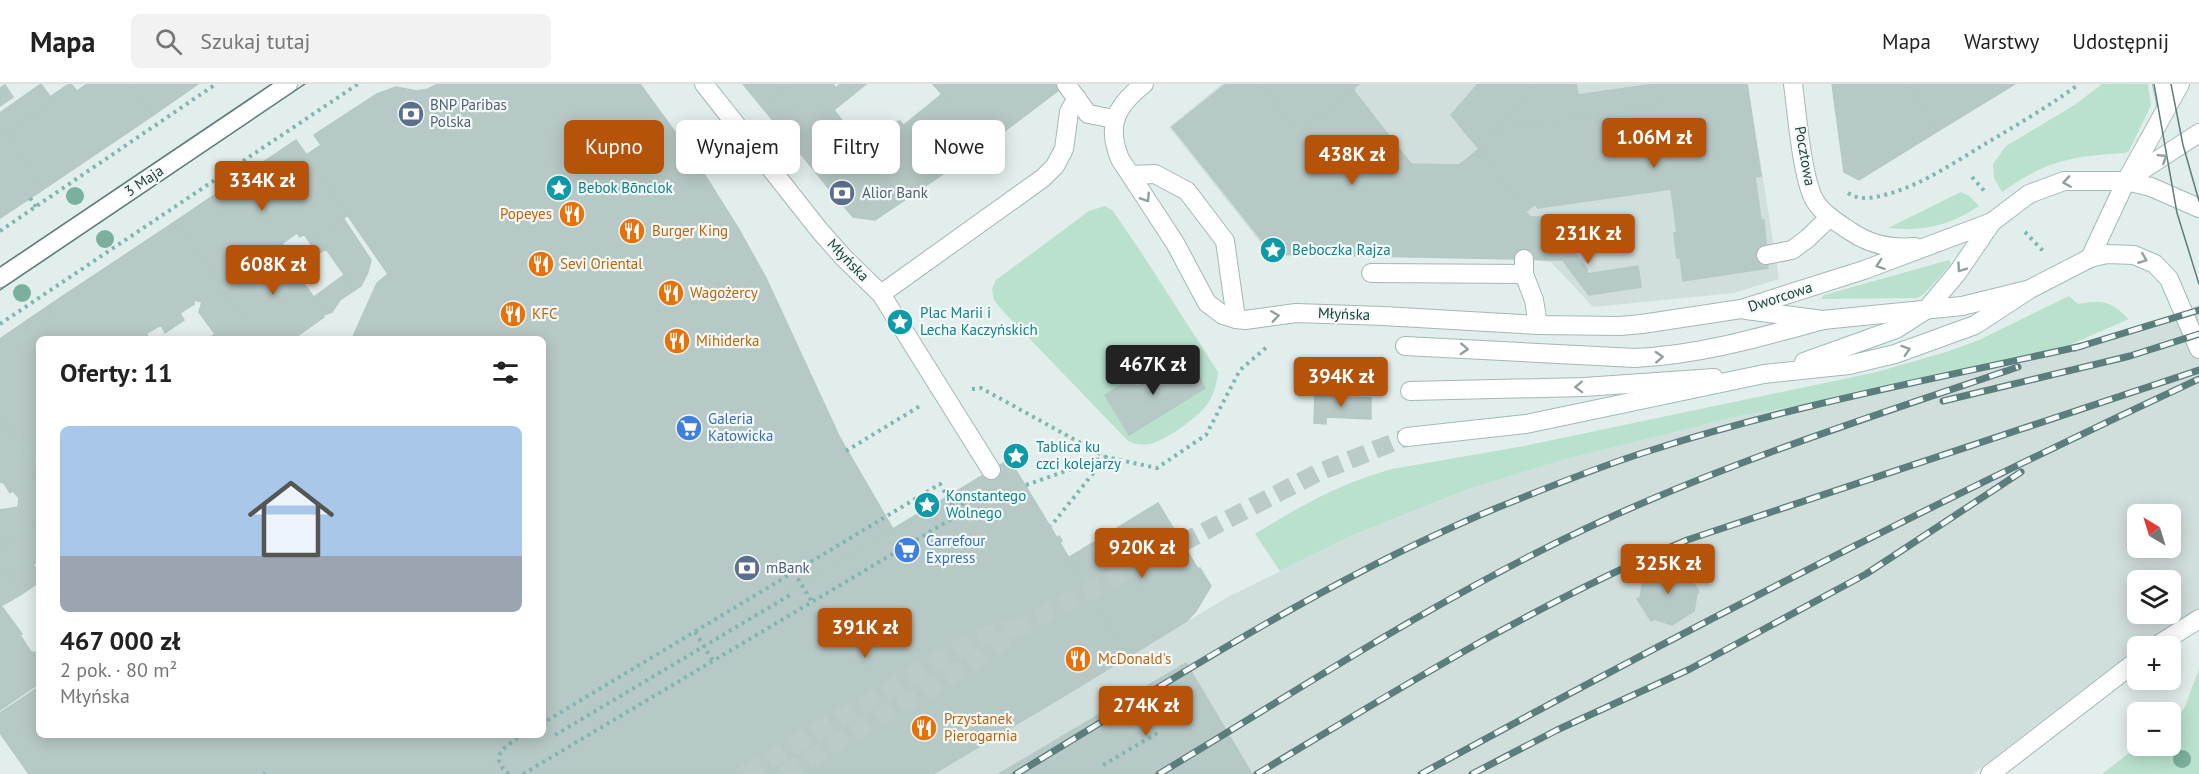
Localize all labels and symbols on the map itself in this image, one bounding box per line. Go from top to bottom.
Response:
place label: BNP Paribas Polska [430,95,507,131]
bank icon: BNP Paribas Polska [396,99,426,129]
pin: 1.06M zł [1592,118,1716,169]
street label: Pocztowa [1791,125,1820,187]
pin: 438K zł [1297,135,1407,186]
one-way arrow [2157,153,2167,165]
street label: 3 Maja [121,161,167,200]
pin: 334K zł [207,161,317,212]
place icon: Bebok Bōnclok [544,173,574,203]
one-way arrow [2063,175,2072,187]
place label: Bebok Bōnclok [578,178,673,197]
bank icon: Alior Bank [827,178,857,208]
place label: Alior Bank [862,183,929,202]
one-way arrow [1139,191,1150,202]
restaurant icon: Popeyes [557,199,587,229]
place label: Popeyes [500,204,552,223]
pin: 231K zł [1533,214,1643,265]
restaurant icon: Burger King [617,216,647,246]
place label: Burger King [652,221,728,240]
street label: Młyńska [823,234,873,285]
place icon: Beboczka Rajza [1258,235,1288,265]
place label: Beboczka Rajza [1292,240,1391,259]
pin: 608K zł [218,245,328,296]
restaurant icon: Sevi Oriental [526,249,556,279]
one-way arrow [2137,252,2148,264]
place label: Sevi Oriental [560,254,643,273]
one-way arrow [1875,257,1886,270]
one-way arrow [1957,261,1968,272]
street label: Dworcowa [1745,277,1814,316]
restaurant icon: Wagożercy [656,278,686,308]
place label: Wagożercy [690,283,758,302]
restaurant icon: KFC [498,299,528,329]
place label: Plac Marii i Lecha Kaczyńskich [920,303,1038,339]
street label: Młyńska [1318,303,1371,324]
place label: KFC [532,304,557,323]
place icon: Plac Marii i Lecha Kaczyńskich [885,307,915,337]
one-way arrow [1271,310,1280,322]
restaurant icon: Mihiderka [662,326,692,356]
place label: Mihiderka [696,331,760,350]
one-way arrow [1459,342,1468,355]
pin: 467K zł [1098,345,1208,396]
one-way arrow [1900,345,1911,358]
one-way arrow [1654,350,1663,363]
pin: 394K zł [1286,357,1396,408]
one-way arrow [1575,380,1584,393]
place label: Galeria Katowicka [708,409,773,445]
supermarket icon: Galeria Katowicka [674,413,704,443]
place label: Tablica ku czci kolejarzy [1036,437,1121,473]
place icon: Tablica ku czci kolejarzy [1001,441,1031,471]
place label: Konstantego Wolnego [946,486,1026,522]
place icon: Konstantego Wolnego [912,490,942,520]
north arrow [2127,504,2181,558]
pin: 920K zł [1087,528,1197,579]
place label: Carrefour Express [926,531,985,567]
supermarket icon: Carrefour Express [892,535,922,565]
pin: 325K zł [1613,544,1723,595]
bank icon: mBank [732,553,762,583]
place label: mBank [766,558,811,577]
pin: 391K zł [810,608,920,659]
restaurant icon: McDonald's [1063,644,1093,674]
place label: McDonald's [1098,649,1171,668]
pin: 274K zł [1091,686,1201,737]
place label: Przystanek Pierogarnia [944,709,1017,745]
restaurant icon: Przystanek Pierogarnia [909,713,939,743]

